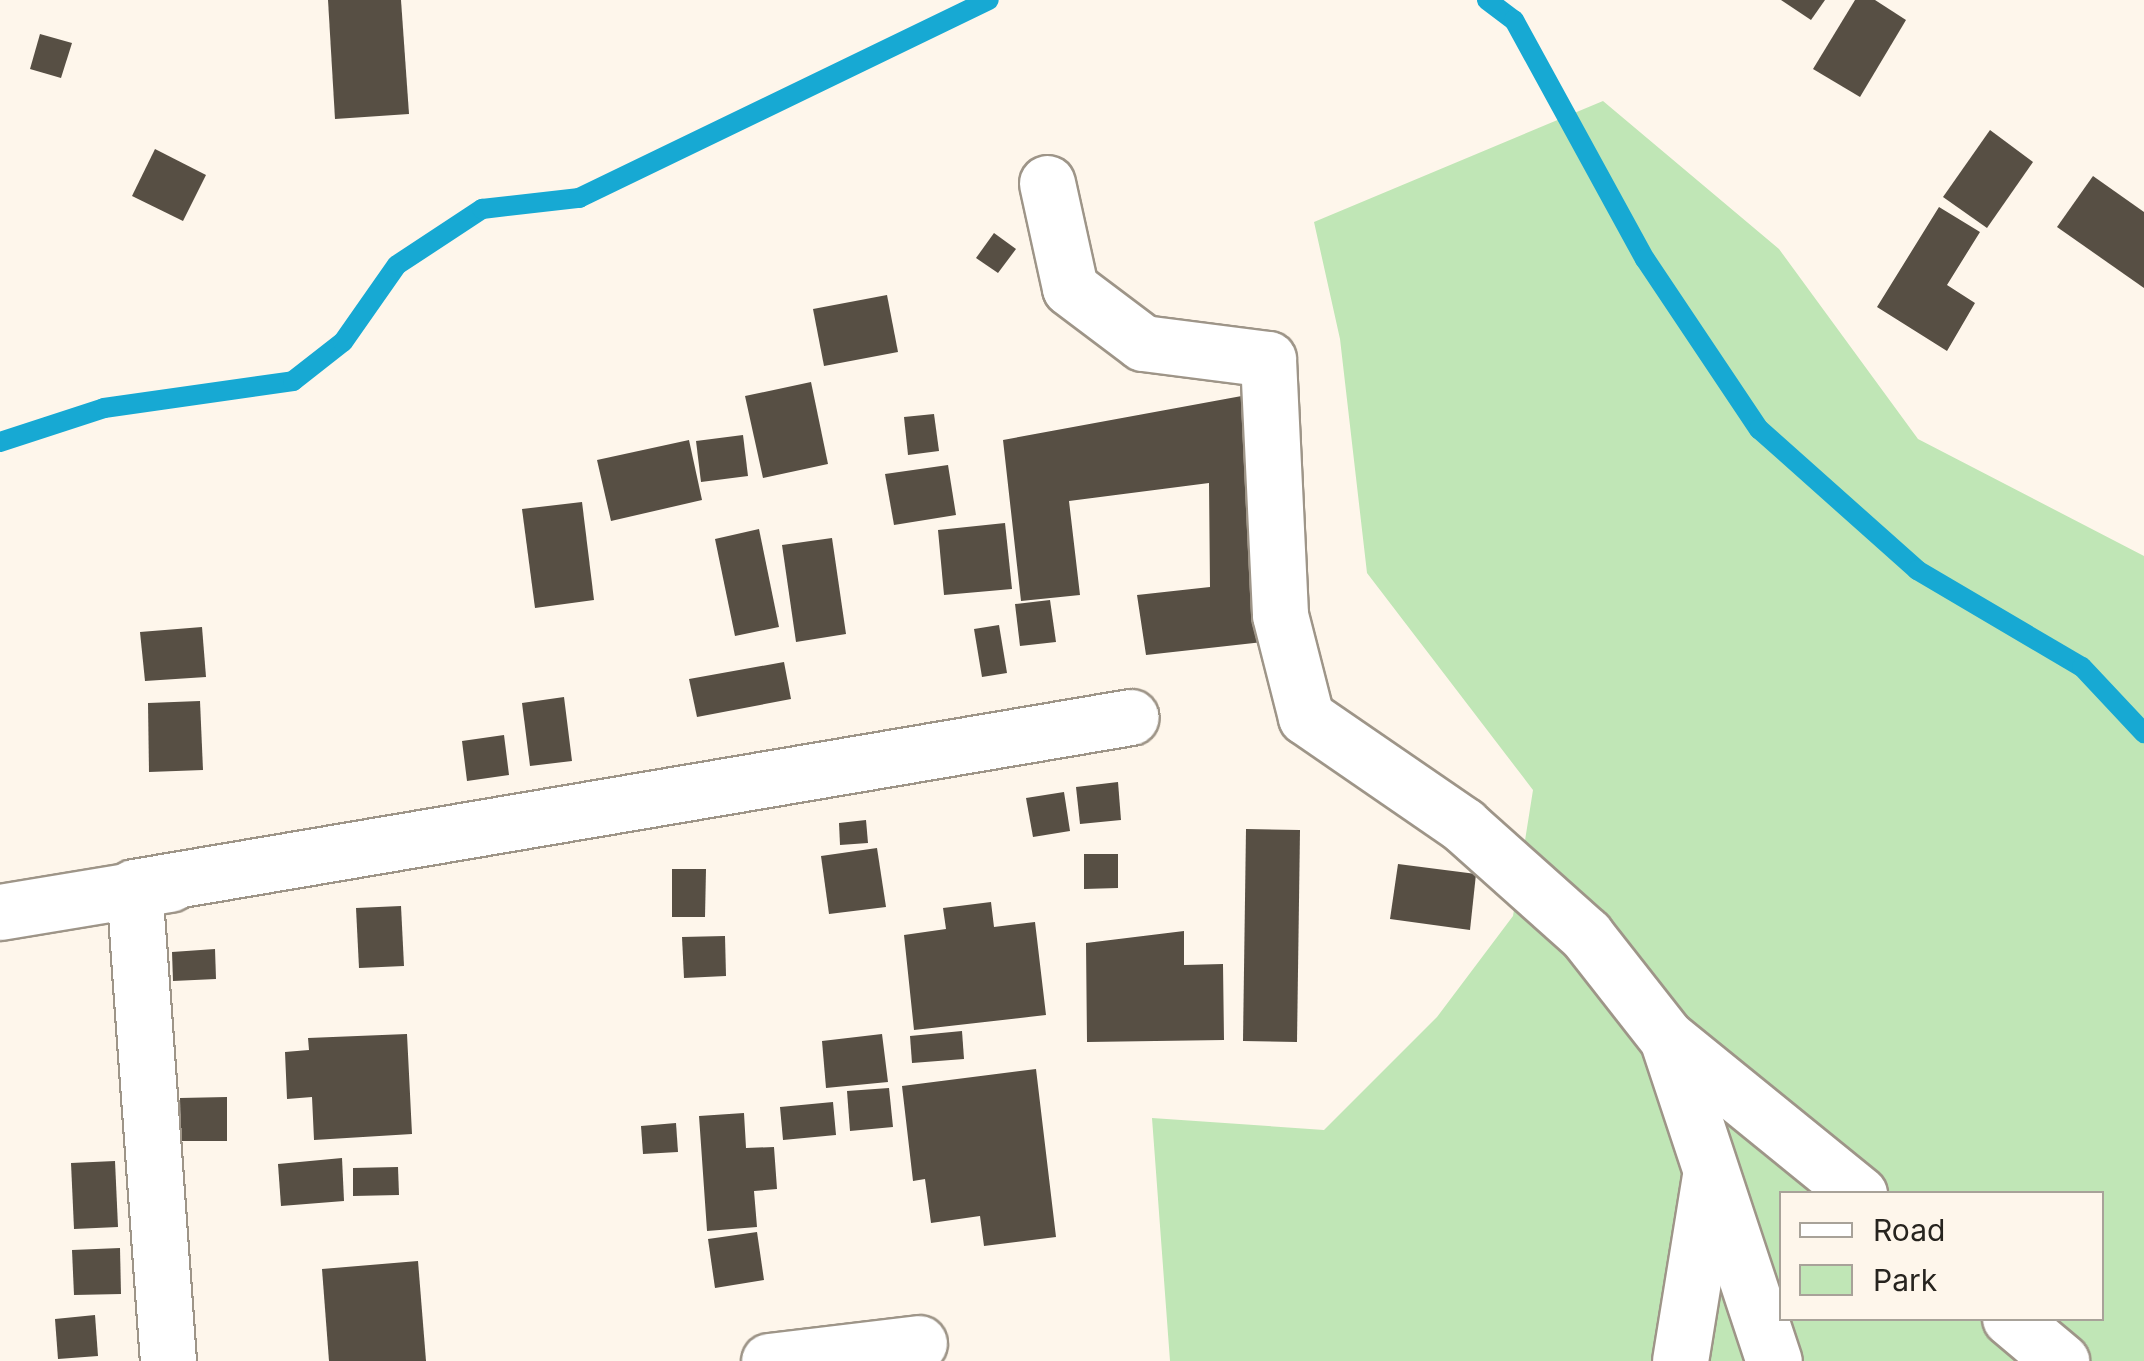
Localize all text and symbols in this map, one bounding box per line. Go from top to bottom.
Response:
legend [1779,1191,2104,1321]
text: Road [1873,1212,1945,1248]
text: Park [1873,1262,1937,1298]

